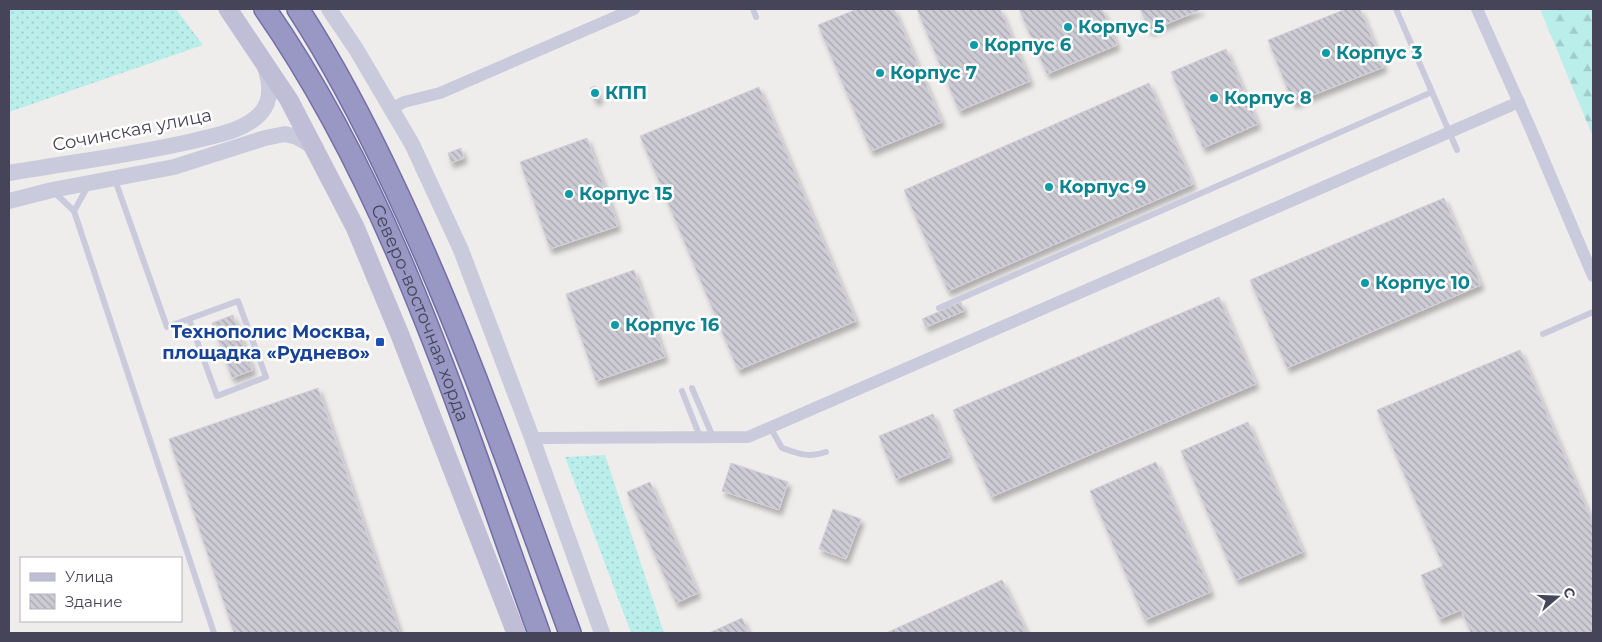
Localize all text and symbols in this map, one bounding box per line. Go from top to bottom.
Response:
place label: Корпус 5 [1078,16,1165,38]
marker: Корпус 5 [1062,21,1074,33]
place label: Корпус 6 [984,34,1072,56]
marker: Корпус 6 [968,39,980,51]
place label: Корпус 3 [1336,42,1423,64]
marker: Корпус 3 [1320,47,1332,59]
place label: Корпус 7 [890,62,977,84]
marker: Корпус 7 [874,67,886,79]
place label: КПП [605,82,647,104]
marker: КПП [589,87,601,99]
place label: Корпус 8 [1224,87,1312,109]
marker: Корпус 8 [1208,92,1220,104]
street label: Сочинская улица [50,104,214,156]
place label: Корпус 9 [1059,176,1146,198]
marker: Корпус 9 [1043,181,1055,193]
place label: Корпус 15 [579,183,673,205]
marker: Корпус 15 [563,188,575,200]
street label: Северо-восточная хорда [366,201,474,425]
place label: Корпус 10 [1375,272,1470,294]
marker: Корпус 10 [1359,277,1371,289]
place label: Корпус 16 [625,314,720,336]
marker: Корпус 16 [609,319,621,331]
place label: Технополис Москва, площадка «Руднево» [162,321,370,364]
marker: Технополис Москва, площадка «Руднево» [374,336,386,348]
legend [20,557,182,622]
text: Улица [65,567,113,586]
north arrow [1532,572,1582,622]
text: С [1559,585,1579,601]
text: Здание [65,592,123,611]

